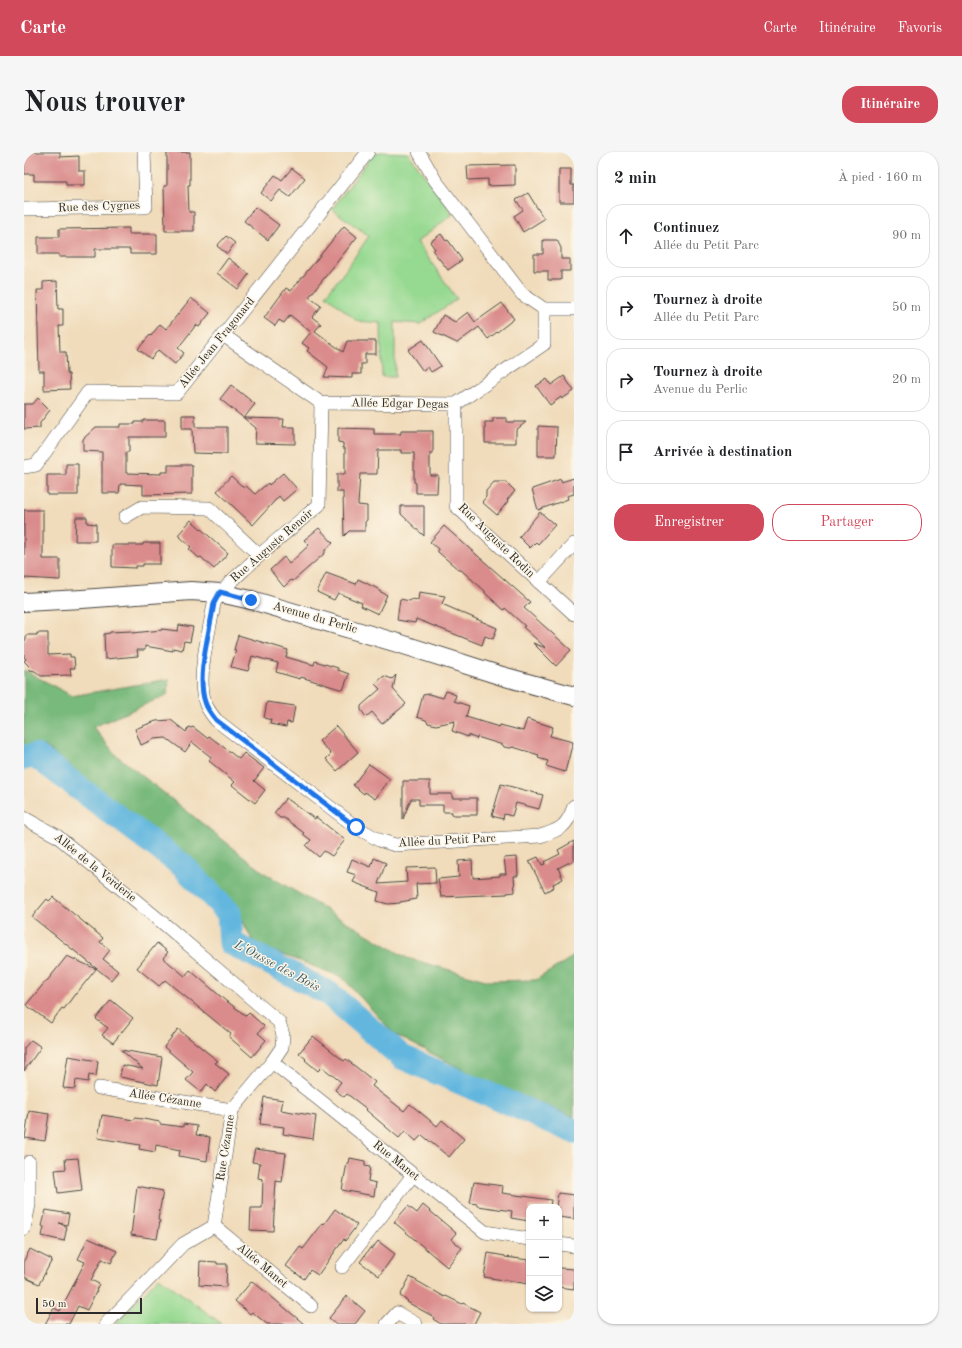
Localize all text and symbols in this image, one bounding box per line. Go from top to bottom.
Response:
text: Carte [20,19,66,38]
text: Carte [763,21,797,35]
text: Itinéraire [819,21,876,35]
text: Favoris [898,21,942,35]
button: Itinéraire [842,86,938,123]
text: Nous trouver [24,90,185,118]
text: 2 min [614,170,657,187]
text: À pied · 160 m [838,171,922,184]
street label: Rue des Cygnes [58,200,140,214]
text: Continuez [653,221,719,236]
icon: ahead [615,225,637,247]
text: 90 m [892,229,921,242]
text: Allée du Petit Parc [653,239,759,252]
text: Tournez à droite [653,293,763,308]
street label: Allée Jean Fragonard [177,295,257,391]
icon: right [615,297,637,319]
text: 50 m [892,301,921,314]
text: Allée du Petit Parc [653,311,759,324]
text: Tournez à droite [653,365,763,380]
icon: right [615,369,637,391]
text: 20 m [892,373,921,386]
text: Avenue du Perlic [653,383,747,396]
street label: Allée Edgar Degas [351,397,449,411]
icon: arrive [615,441,637,463]
text: Arrivée à destination [653,445,792,460]
street label: Rue Auguste Rodin [455,502,537,581]
button: Enregistrer [614,504,764,541]
button: Partager [772,504,922,541]
street label: Rue Auguste Renoir [228,507,316,585]
route end [242,591,260,609]
street label: Avenue du Perlic [271,600,359,636]
route start [347,818,365,836]
street label: Allée de la Verderie [52,831,139,905]
street label: Allée du Petit Parc [398,832,496,850]
water label: L'Ousse des Bois [231,938,322,994]
street label: Allée Cézanne [128,1087,203,1111]
street label: Rue Cézanne [215,1113,237,1182]
street label: Rue Manet [370,1139,422,1183]
map controls [526,1204,562,1312]
button: + [526,1204,562,1240]
button: − [526,1240,562,1276]
street label: Allée Manet [234,1241,290,1291]
button: layers [526,1276,562,1312]
scale bar [36,1296,142,1315]
text: 50 m [42,1299,67,1310]

